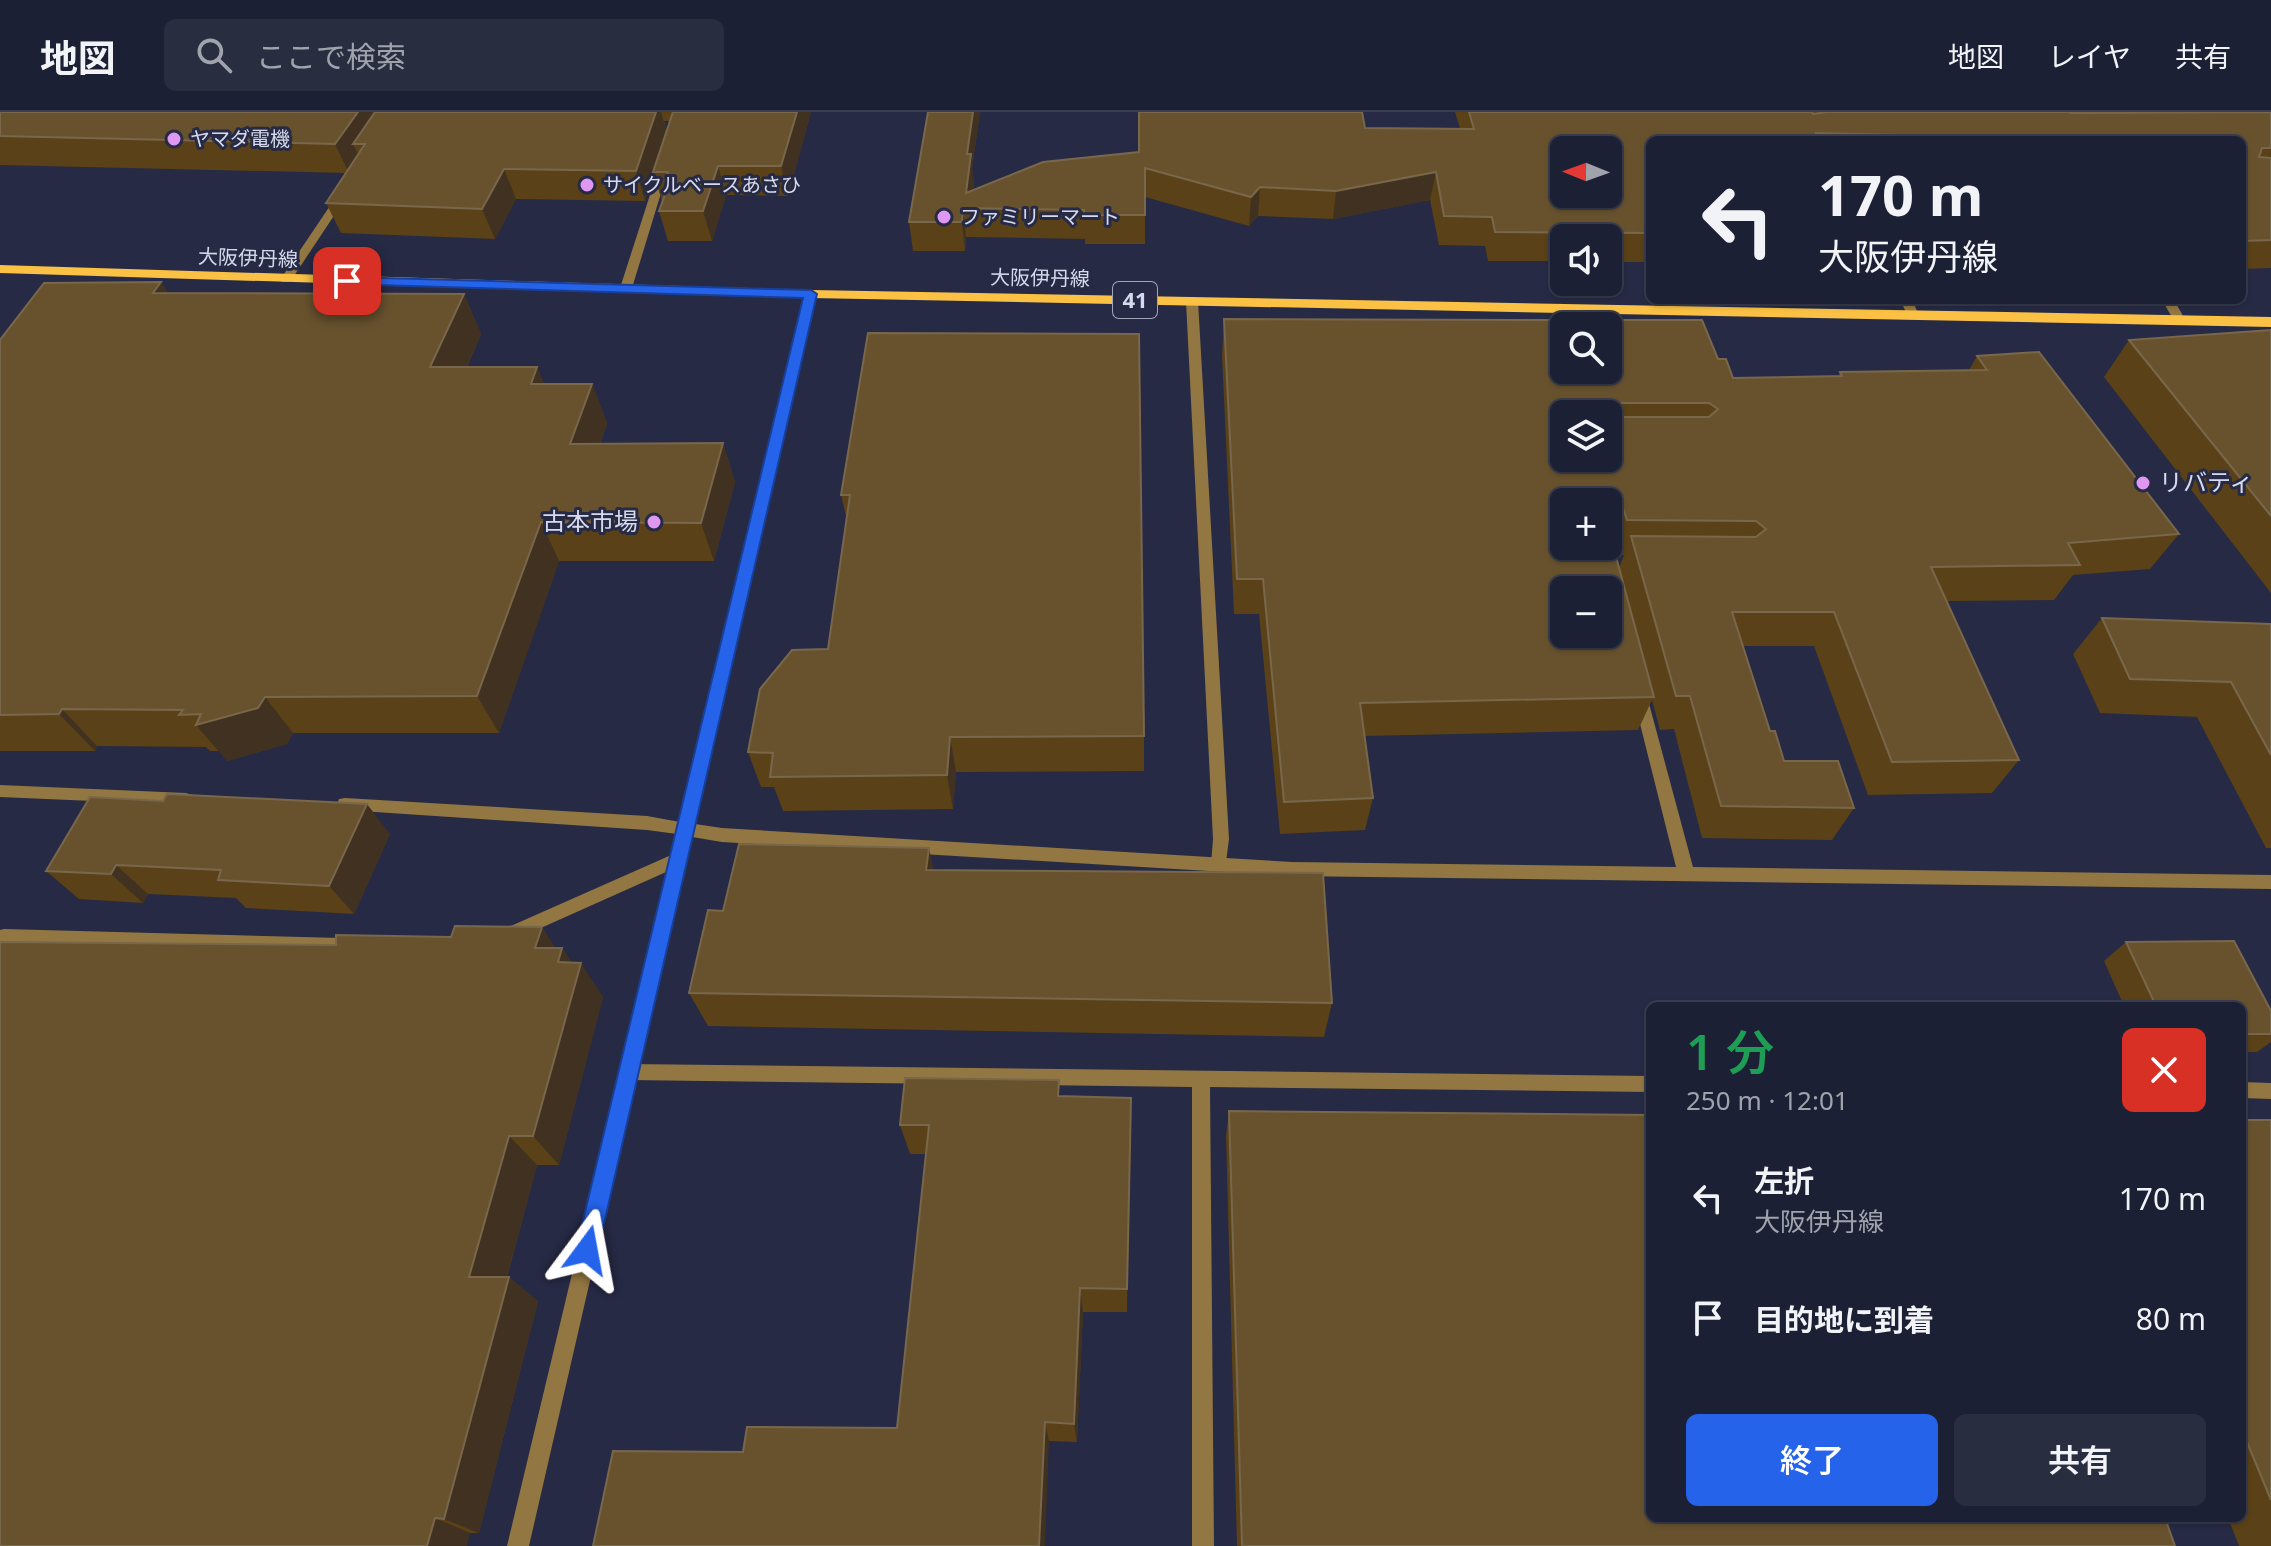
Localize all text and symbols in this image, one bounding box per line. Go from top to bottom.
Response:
search box [164,19,724,91]
text: 地図 [40,31,116,83]
icon: search [192,33,236,77]
text: ここで検索 [256,36,406,77]
text: 地図 [1948,37,2004,75]
text: レイヤ [2048,37,2131,75]
text: 共有 [2175,37,2231,75]
place label: ヤマダ電機 [190,125,290,152]
marker: ヤマダ電機 [165,130,183,148]
north arrow [1550,136,1622,208]
map controls [1550,136,1622,648]
text: 170 m [1818,156,1983,232]
icon: left [1686,168,1790,272]
place label: サイクルベースあさひ [603,171,801,198]
marker: サイクルベースあさひ [578,176,596,194]
place label: ファミリーマート [960,203,1120,230]
marker: ファミリーマート [935,208,953,226]
button: sound [1550,224,1622,296]
text: 大阪伊丹線 [1818,232,1998,281]
street label: 大阪伊丹線 [198,242,298,273]
pin [313,247,381,315]
icon: arrive [325,259,369,303]
street label: 大阪伊丹線 [990,263,1090,292]
road number: 41 [1113,282,1157,318]
button: search [1550,312,1622,384]
button: layers [1550,400,1622,472]
place label: リバティ [2159,465,2254,498]
marker: リバティ [2134,474,2152,492]
button: + [1550,488,1622,560]
place label: 古本市場 [542,504,638,537]
marker: 古本市場 [645,513,663,531]
button: − [1550,576,1622,648]
text: 1 分 [1686,1019,1774,1084]
button: close [2122,1028,2206,1112]
text: 250 m · 12:01 [1686,1082,1849,1118]
text: 左折 [1754,1160,1814,1201]
icon: left [1686,1176,1730,1220]
text: 170 m [2119,1178,2206,1219]
text: 大阪伊丹線 [1754,1203,1884,1239]
position arrow [545,1208,629,1292]
icon: arrive [1686,1296,1730,1340]
text: 80 m [2136,1298,2206,1339]
text: 目的地に到着 [1754,1299,1934,1340]
button: 終了 [1686,1414,1938,1506]
button: 共有 [1954,1414,2206,1506]

